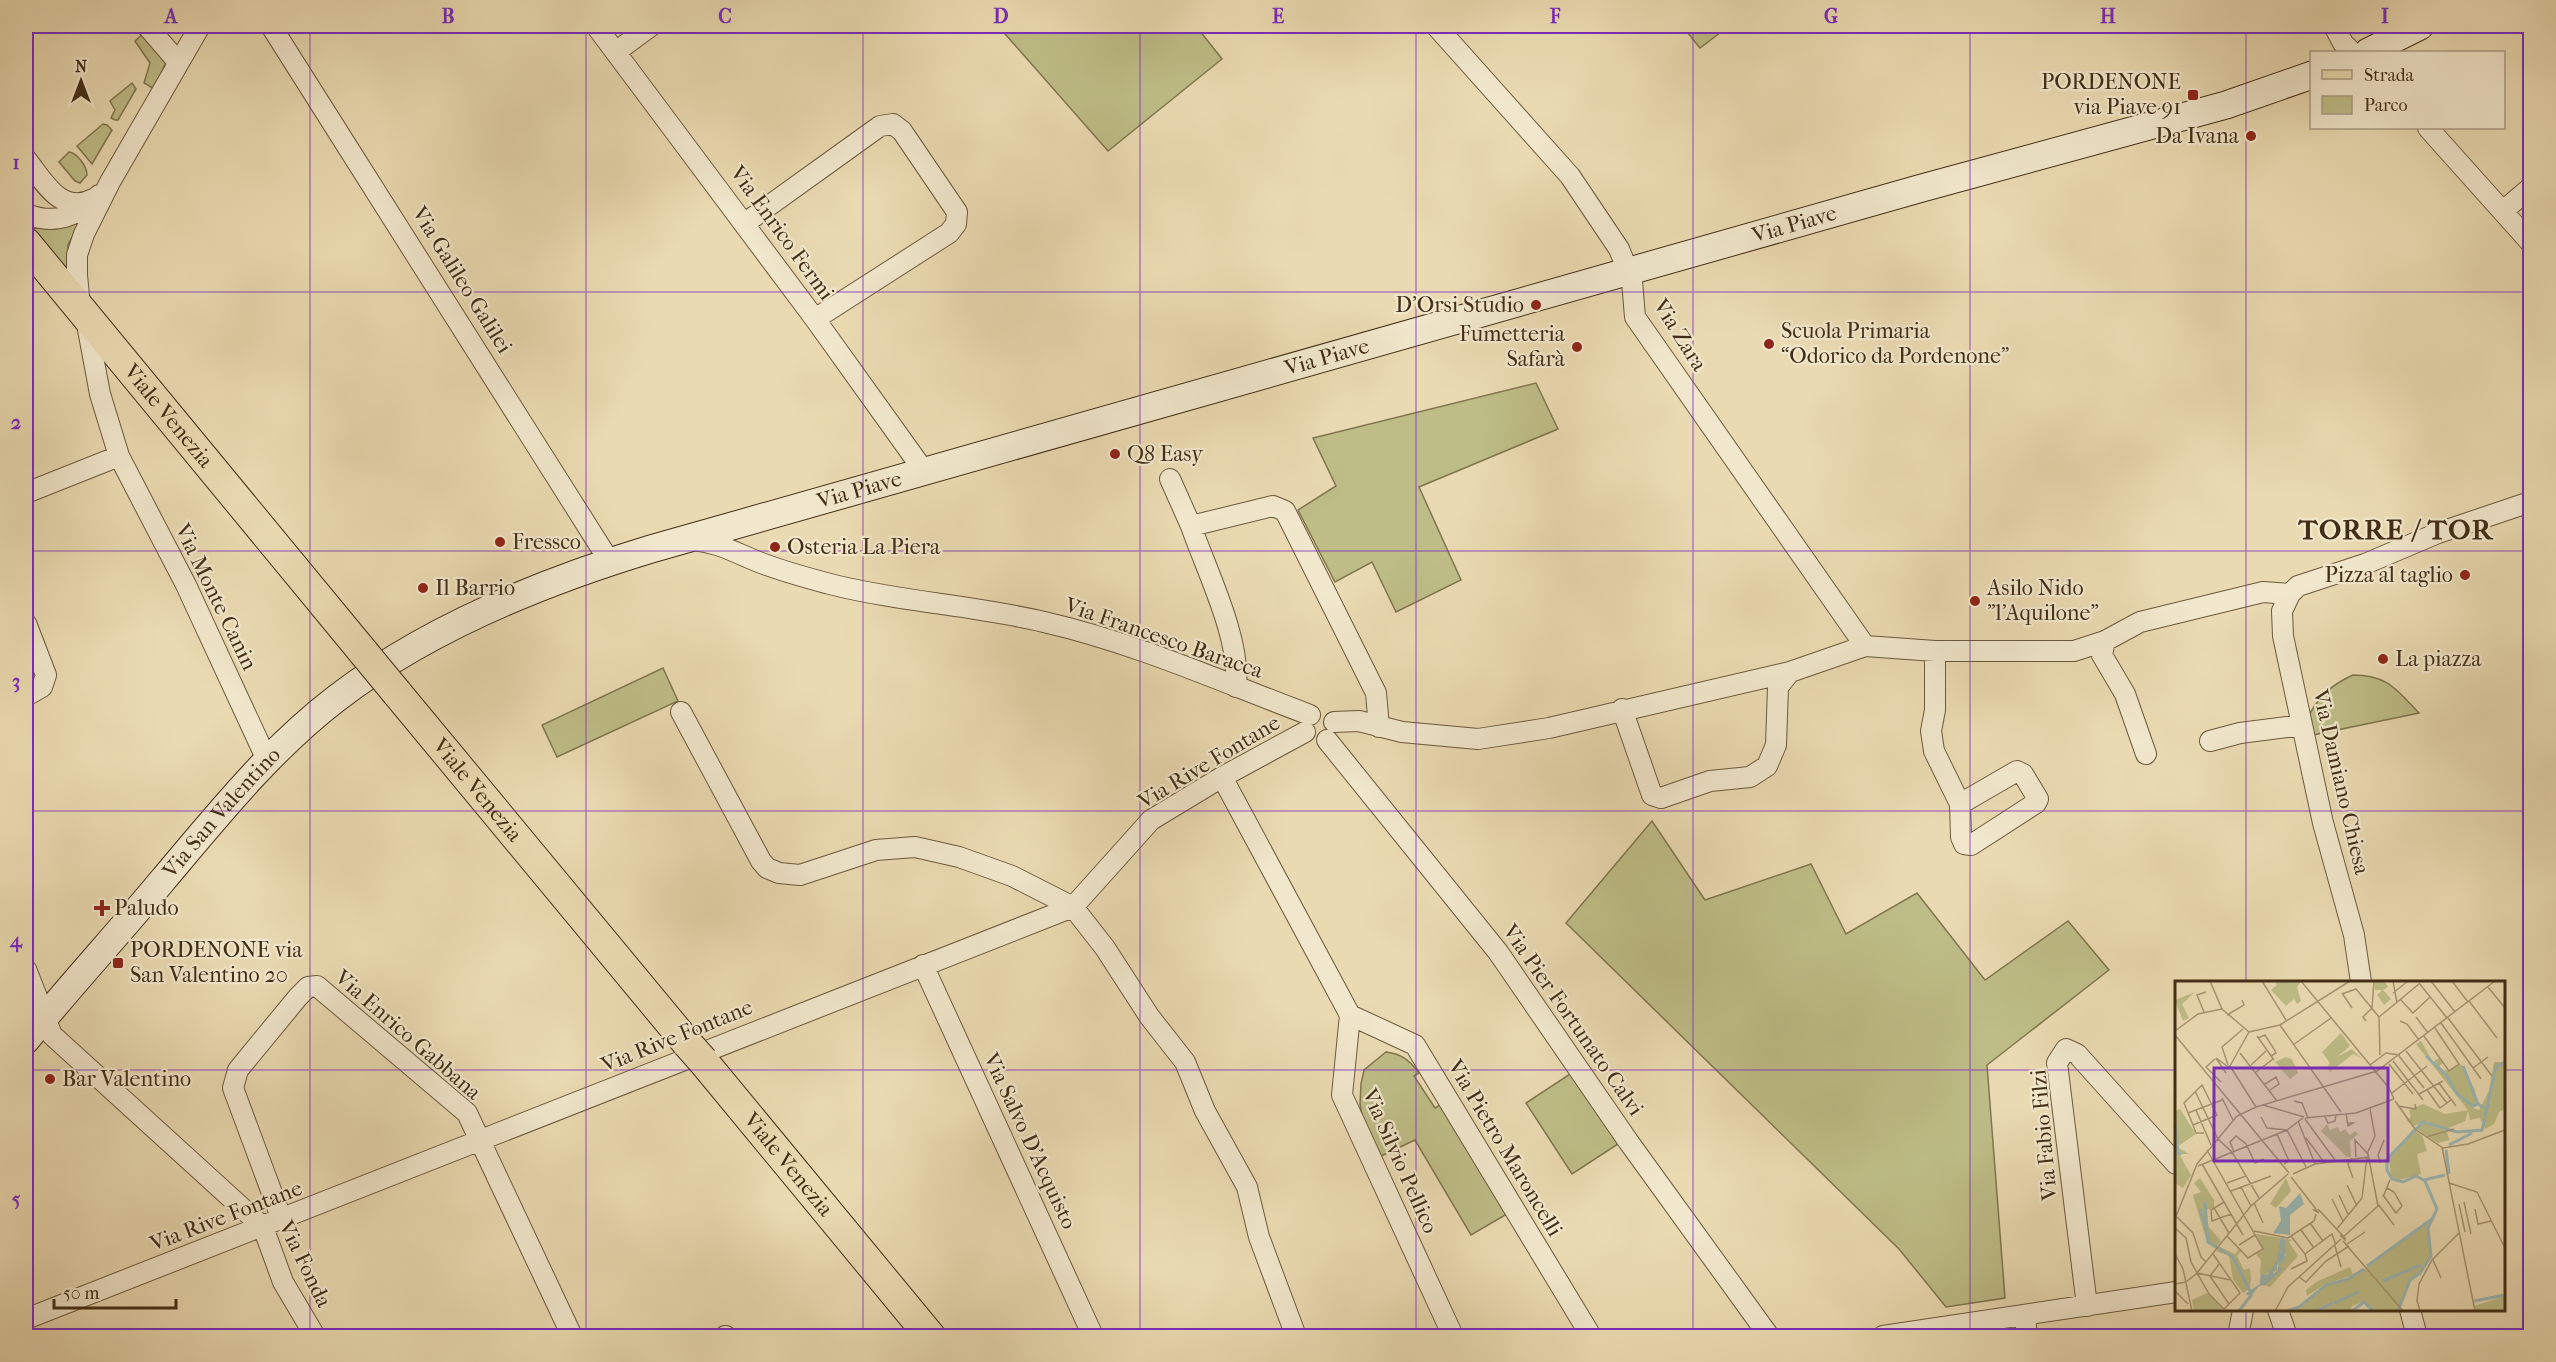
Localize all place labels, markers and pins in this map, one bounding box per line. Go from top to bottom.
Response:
place label: PORDENONE via Piave 91 [2041,69,2181,120]
marker: PORDENONE via Piave 91 [2186,88,2200,102]
place label: Da Ivana [2155,123,2240,149]
marker: Da Ivana [2244,129,2258,143]
place label: D’Orsi Studio [1395,292,1524,318]
marker: D’Orsi Studio [1529,298,1543,312]
place label: Scuola Primaria “Odorico da Pordenone” [1781,318,2009,369]
place label: Fumetteria Safarà [1459,321,1566,372]
marker: Scuola Primaria “Odorico da Pordenone” [1762,337,1776,351]
marker: Fumetteria Safarà [1570,340,1584,354]
place label: Q8 Easy [1127,441,1204,467]
marker: Q8 Easy [1108,447,1122,461]
place label: Fressco [512,529,581,555]
place label: Osteria La Piera [787,534,941,560]
marker: Fressco [493,535,507,549]
marker: Osteria La Piera [768,540,782,554]
place label: Pizza al taglio [2325,562,2453,588]
marker: Pizza al taglio [2458,568,2472,582]
place label: Il Barrio [435,575,515,601]
place label: Asilo Nido "l'Aquilone" [1986,575,2099,626]
marker: Il Barrio [416,581,430,595]
marker: Asilo Nido "l'Aquilone" [1968,594,1982,608]
place label: La piazza [2395,646,2482,672]
marker: La piazza [2376,652,2390,666]
place label: Paludo [114,895,179,921]
marker: Paludo [95,901,109,915]
place label: PORDENONE via San Valentino 20 [130,937,303,988]
marker: PORDENONE via San Valentino 20 [111,956,125,970]
place label: Bar Valentino [62,1066,191,1092]
marker: Bar Valentino [43,1072,57,1086]

